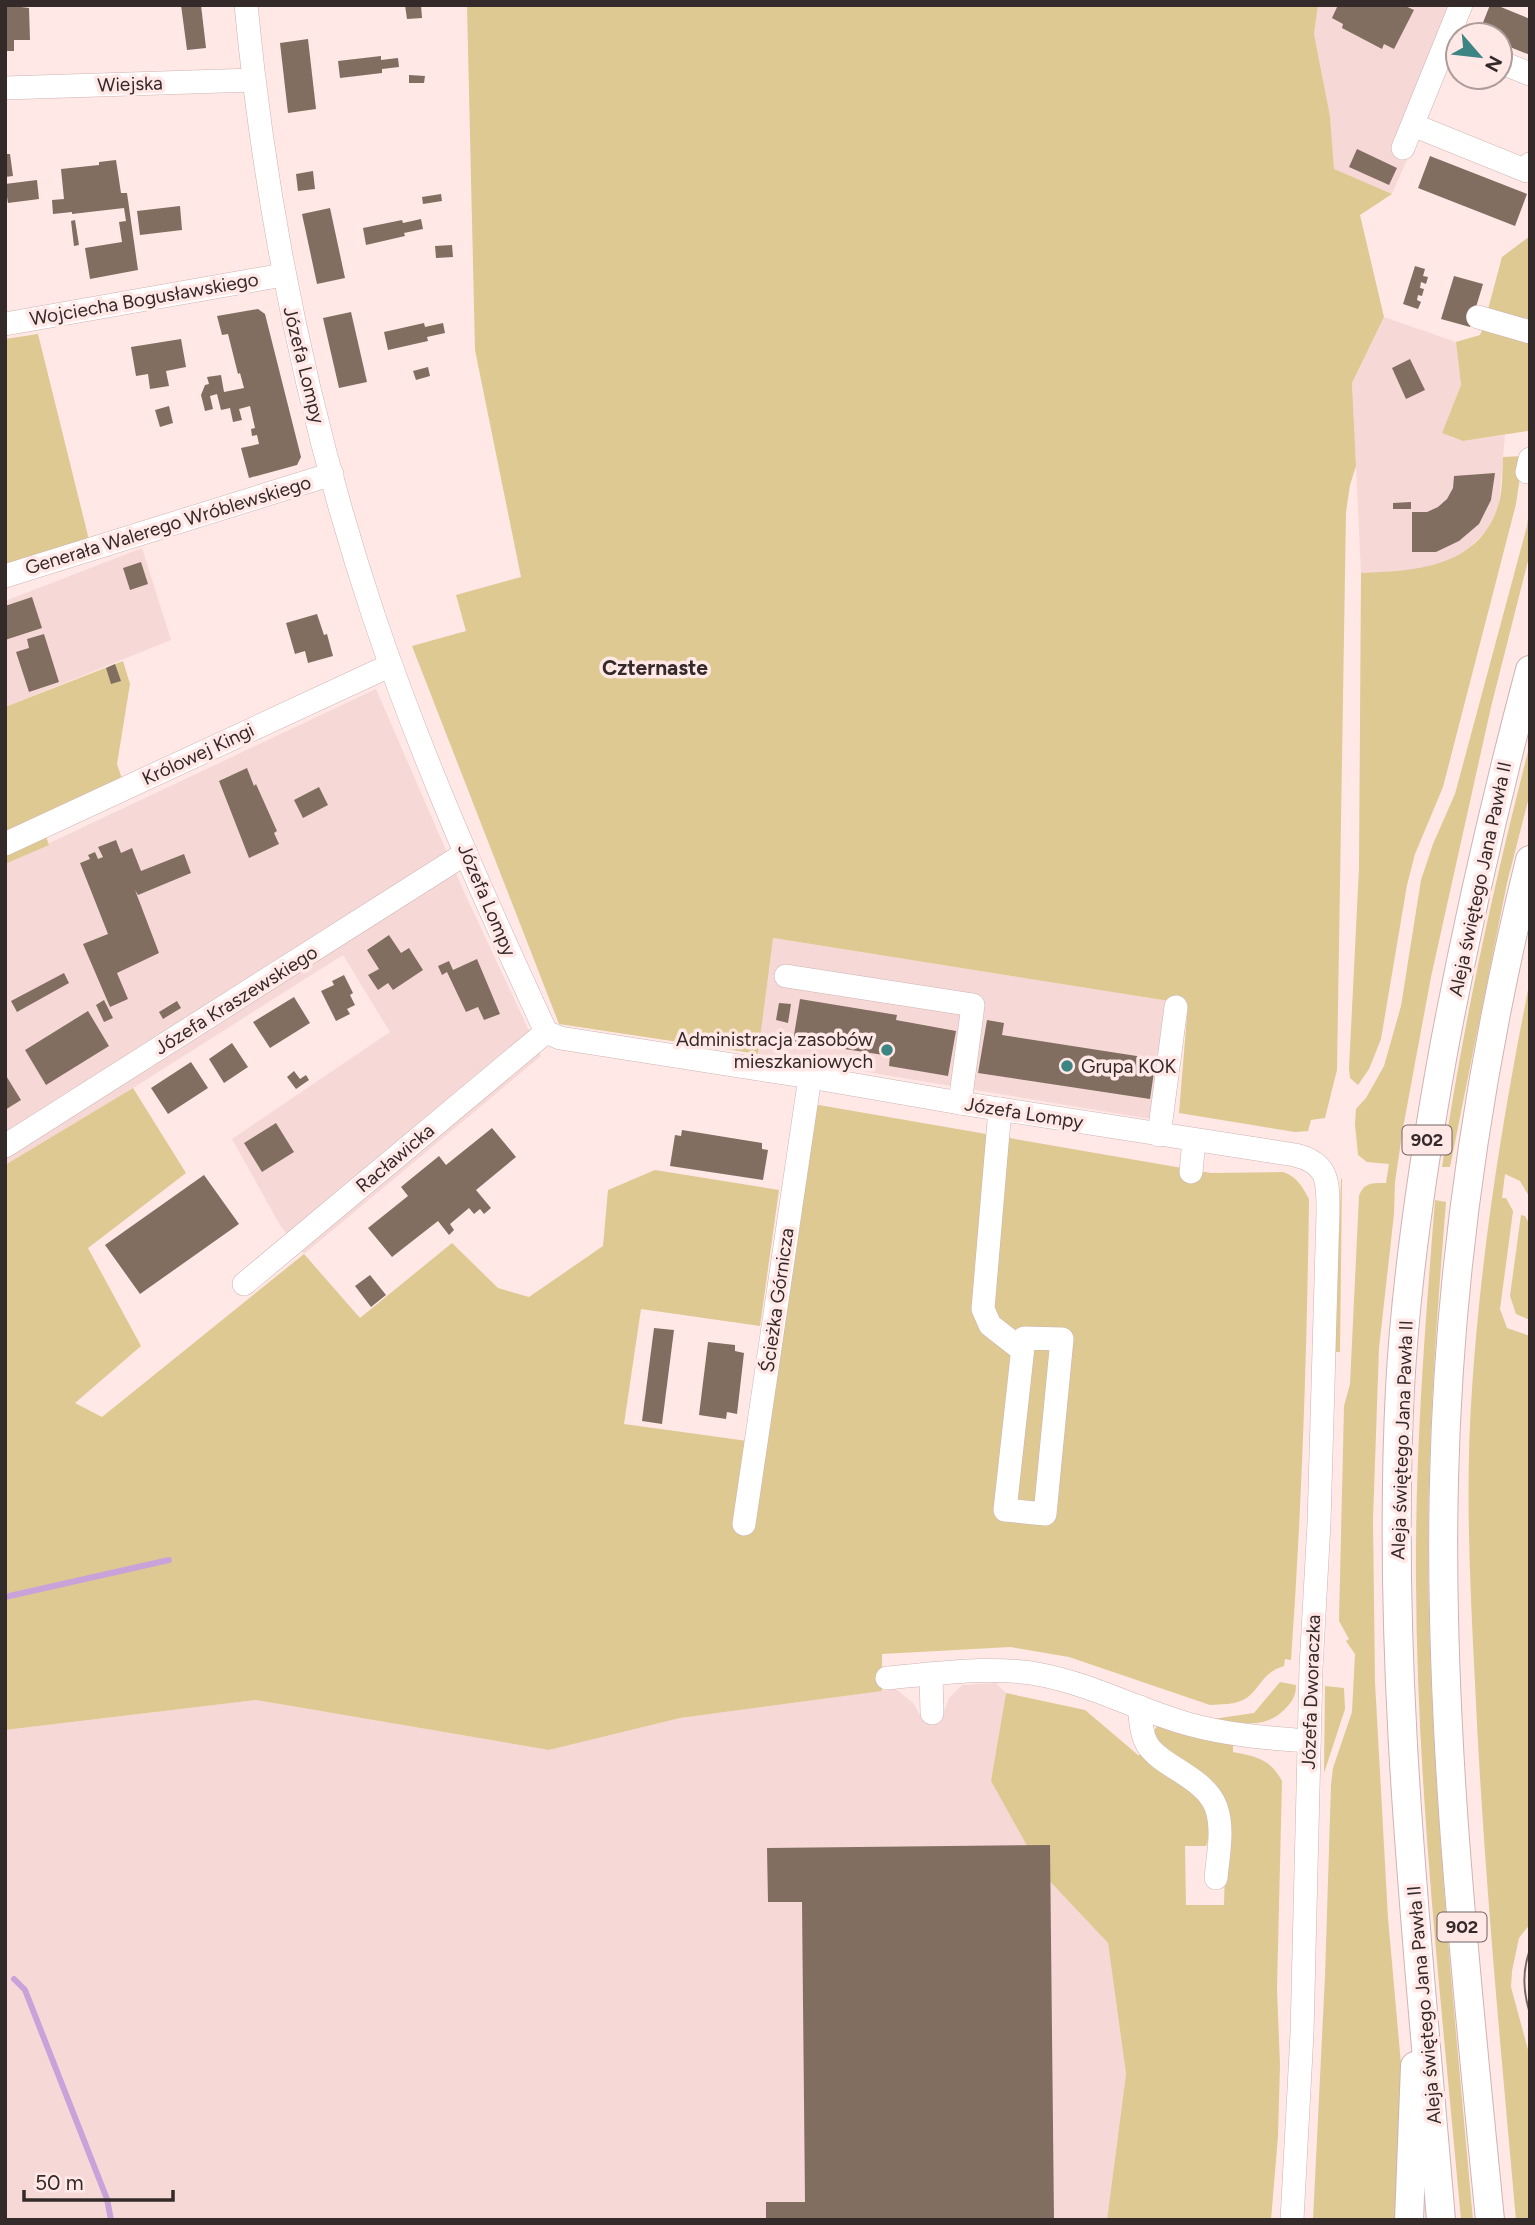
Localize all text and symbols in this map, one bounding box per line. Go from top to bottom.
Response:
north arrow [1444,21,1514,91]
text: N [1480,52,1507,76]
street label: Wiejska [97,71,163,97]
street label: Wojciecha Bogusławskiego [28,268,260,330]
street label: Józefa Lompy [278,304,330,426]
street label: Generała Walerego Wróblewskiego [22,470,314,580]
district label: Czternaste [602,655,708,680]
street label: Królowej Kingi [138,718,258,790]
street label: Aleja świętego Jana Pawła II [1444,759,1516,999]
street label: Józefa Lompy [453,840,521,960]
street label: Józefa Kraszewskiego [150,941,322,1059]
place label: Administracja zasobów mieszkaniowych [676,1028,873,1073]
marker: Administracja zasobów mieszkaniowych [879,1042,895,1058]
place label: Grupa KOK [1081,1055,1176,1078]
marker: Grupa KOK [1059,1058,1075,1074]
street label: Józefa Lompy [963,1092,1085,1134]
street label: Racławicka [351,1119,439,1197]
road number: 902 [1402,1126,1452,1154]
street label: Ścieżka Górnicza [755,1226,799,1374]
street label: Aleja świętego Jana Pawła II [1386,1320,1418,1560]
street label: Józefa Dworaczka [1297,1614,1325,1770]
street label: Aleja świętego Jana Pawła II [1402,1885,1446,2125]
road number: 902 [1438,1912,1486,1941]
scale bar [24,2158,173,2202]
text: 50 m [35,2170,84,2195]

